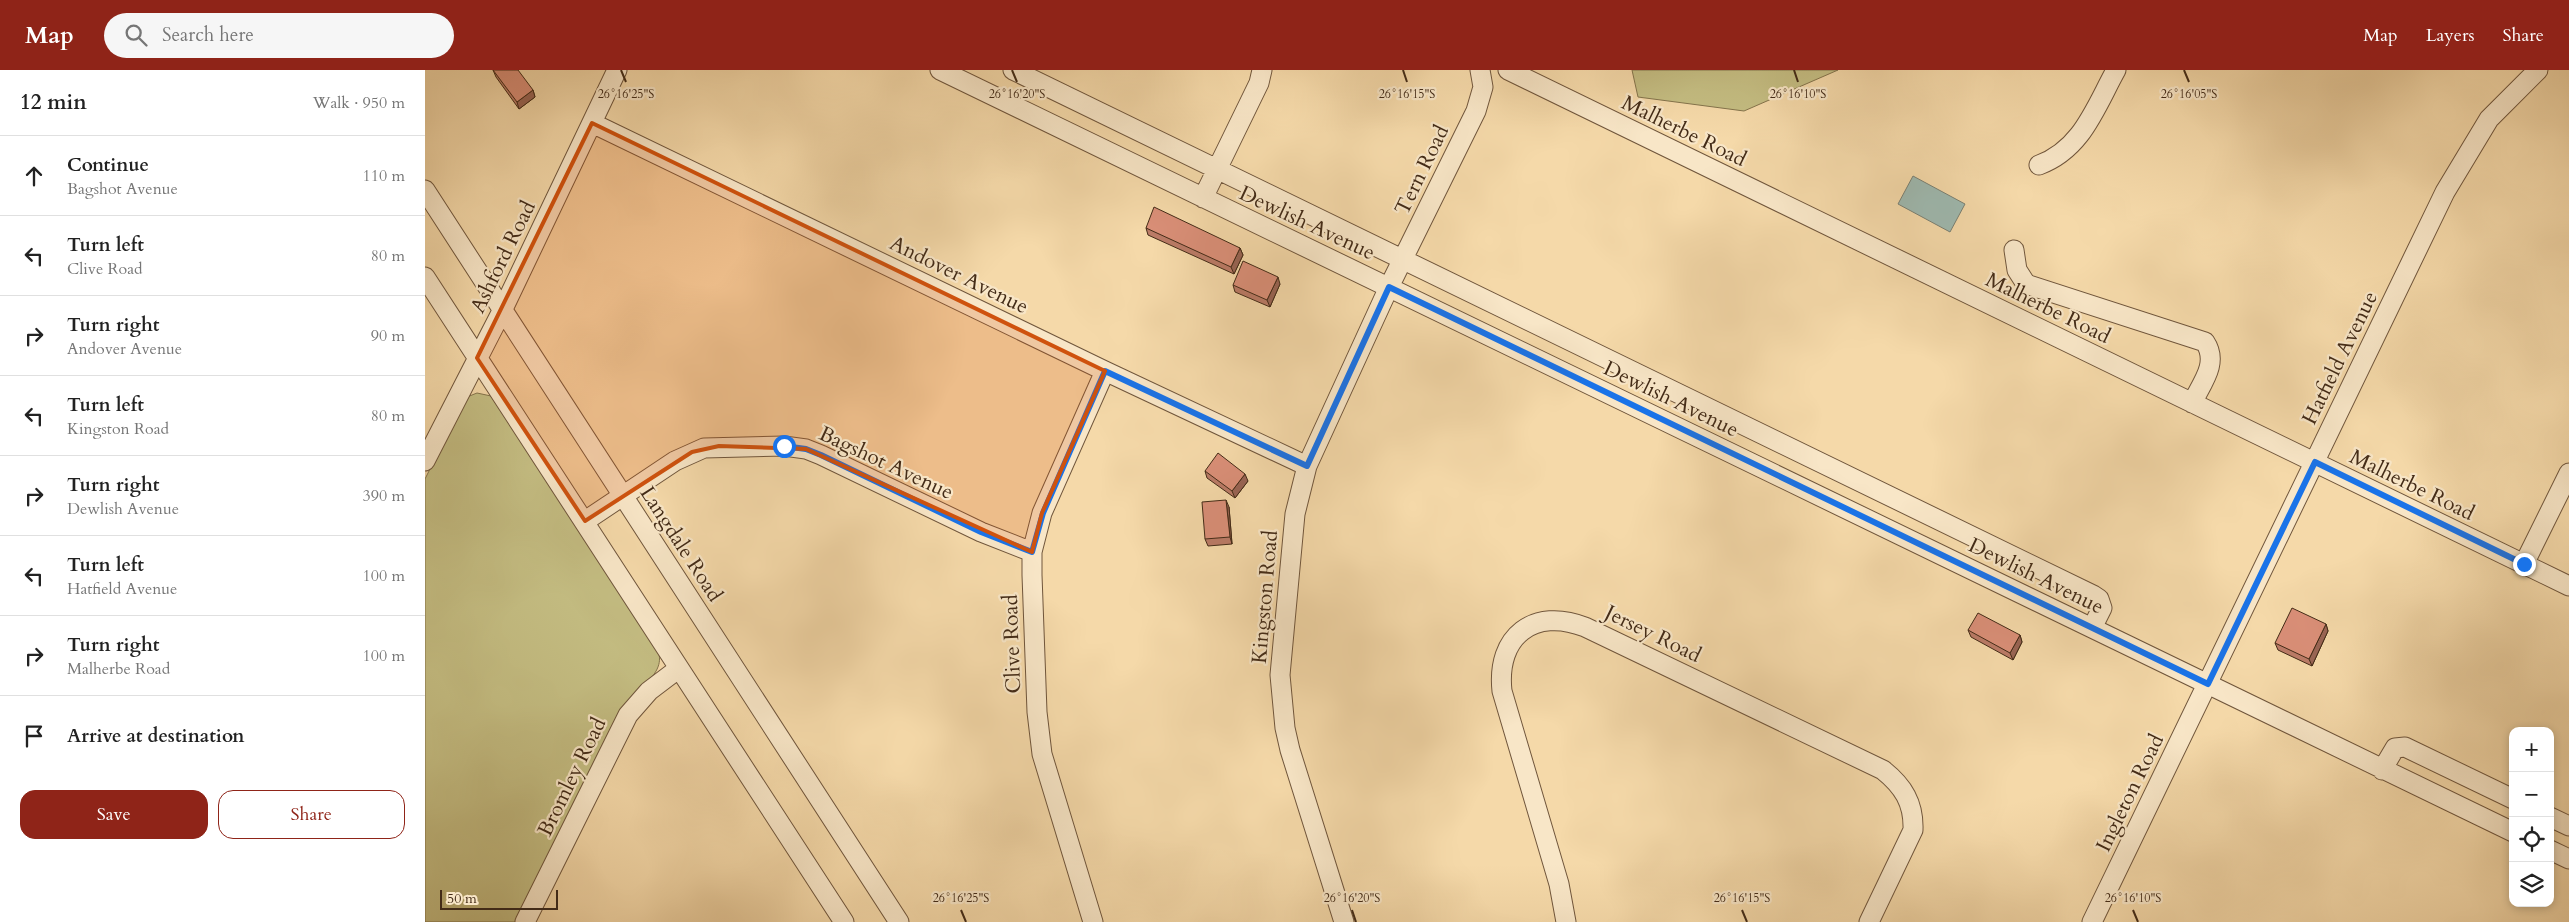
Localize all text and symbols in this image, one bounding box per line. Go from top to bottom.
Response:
search box [104,13,454,58]
text: Map [25,19,74,52]
icon: search [122,21,150,49]
text: Search here [162,22,254,48]
text: Map [2363,23,2398,48]
text: Layers [2426,23,2475,48]
text: Share [2503,23,2544,48]
text: 26°16'25"S [598,86,654,102]
text: 26°16'20"S [989,86,1045,102]
text: 26°16'15"S [1379,86,1435,102]
text: 26°16'10"S [1770,86,1826,102]
text: 26°16'05"S [2161,86,2217,102]
text: 12 min [20,88,87,117]
street label: Malherbe Road [1617,88,1751,174]
text: Walk · 950 m [313,92,405,114]
street label: Tern Road [1388,120,1456,220]
text: Continue [67,152,149,178]
icon: ahead [20,162,48,190]
text: 110 m [363,165,405,187]
text: Bagshot Avenue [67,178,178,200]
street label: Dewlish Avenue [1234,179,1380,267]
street label: Ashford Road [463,196,543,318]
street label: Andover Avenue [885,229,1033,321]
text: Turn left [67,232,144,258]
icon: left [20,242,48,270]
text: 80 m [371,245,405,267]
text: Clive Road [67,258,143,280]
street label: Malherbe Road [1981,265,2115,351]
street label: Hatfield Avenue [2295,287,2385,429]
text: Turn right [67,312,159,338]
icon: right [20,322,48,350]
text: 90 m [371,325,405,347]
text: Andover Avenue [67,338,182,360]
street label: Dewlish Avenue [1599,354,1743,444]
text: Turn left [67,392,144,418]
icon: left [20,402,48,430]
text: 80 m [371,405,405,427]
text: Kingston Road [67,418,169,440]
street label: Bagshot Avenue [814,419,958,507]
route start [773,435,796,458]
street label: Malherbe Road [2345,442,2479,528]
text: Turn right [67,472,159,498]
street label: Langdale Road [633,481,729,607]
icon: right [20,482,48,510]
text: 390 m [363,485,405,507]
text: Dewlish Avenue [67,498,179,520]
street label: Kingston Road [1245,529,1285,665]
street label: Dewlish Avenue [1964,531,2108,621]
text: Turn left [67,552,144,578]
route end [2513,553,2536,576]
icon: left [20,562,48,590]
text: 100 m [363,565,405,587]
text: Hatfield Avenue [67,578,177,600]
street label: Clive Road [996,594,1028,694]
street label: Jersey Road [1597,597,1706,670]
text: Turn right [67,632,159,658]
icon: right [20,642,48,670]
text: 100 m [363,645,405,667]
text: Malherbe Road [67,658,170,680]
street label: Bromley Road [531,713,613,841]
icon: arrive [20,722,48,750]
text: Arrive at destination [67,723,244,749]
map controls [2509,727,2554,907]
button: + [2509,727,2554,772]
street label: Ingleton Road [2089,729,2171,857]
button: − [2509,772,2554,817]
button: Save [20,790,208,839]
button: Share [218,790,405,839]
button: locate [2509,817,2554,862]
button: layers [2509,862,2554,907]
scale bar [440,887,557,910]
text: 50 m [447,889,477,908]
text: 26°16'25"S [933,890,989,906]
text: 26°16'20"S [1324,890,1380,906]
text: 26°16'15"S [1714,890,1770,906]
text: 26°16'10"S [2105,890,2161,906]

